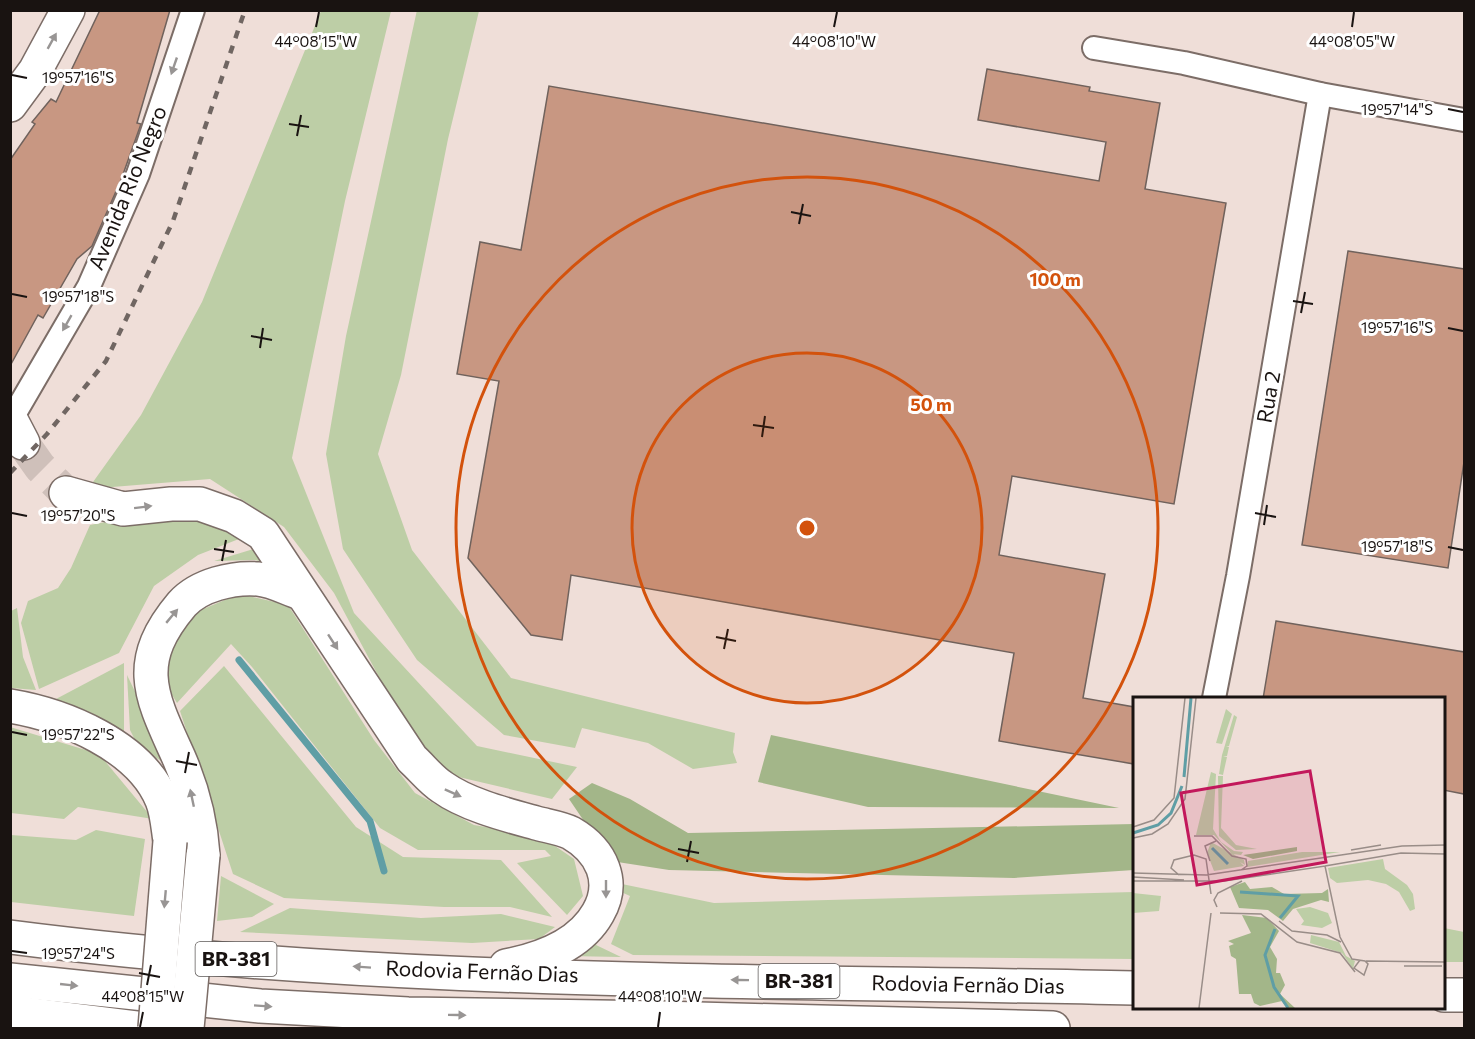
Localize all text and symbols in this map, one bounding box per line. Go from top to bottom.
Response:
one-way arrow [47,32,57,49]
text: 44°08'15"W [275,32,357,50]
text: 44°08'10"W [792,32,876,50]
text: 44°08'05"W [1309,32,1395,50]
one-way arrow [169,57,179,75]
text: 19°57'16"S [42,68,114,86]
text: 19°57'14"S [1361,100,1433,118]
street label: Avenida Rio Negro [82,102,171,273]
text: 100 m [1029,268,1081,290]
text: 19°57'18"S [42,287,114,305]
one-way arrow [62,315,73,331]
text: 19°57'16"S [1361,318,1433,336]
street label: Rua 2 [1251,369,1284,425]
text: 50 m [910,393,952,415]
one-way arrow [134,502,153,512]
text: 19°57'20"S [41,506,115,524]
centre of rings [797,518,817,538]
text: 19°57'18"S [1361,537,1433,555]
one-way arrow [165,609,178,624]
one-way arrow [327,634,338,650]
inset map [1133,697,1445,1009]
text: 19°57'22"S [41,725,115,743]
one-way arrow [187,788,196,807]
one-way arrow [445,788,462,797]
one-way arrow [601,879,611,898]
one-way arrow [160,889,170,908]
road number: BR-381 [196,942,276,976]
text: 19°57'24"S [41,944,115,962]
street label: Rodovia Fernão Dias [385,955,579,986]
one-way arrow [353,963,372,972]
road number: BR-381 [758,964,840,998]
street label: Rodovia Fernão Dias [871,969,1065,998]
one-way arrow [731,975,750,984]
one-way arrow [59,981,78,990]
text: 44°08'15"W [102,987,184,1005]
text: 44°08'10"W [618,987,702,1005]
one-way arrow [253,1001,272,1011]
one-way arrow [448,1010,467,1020]

